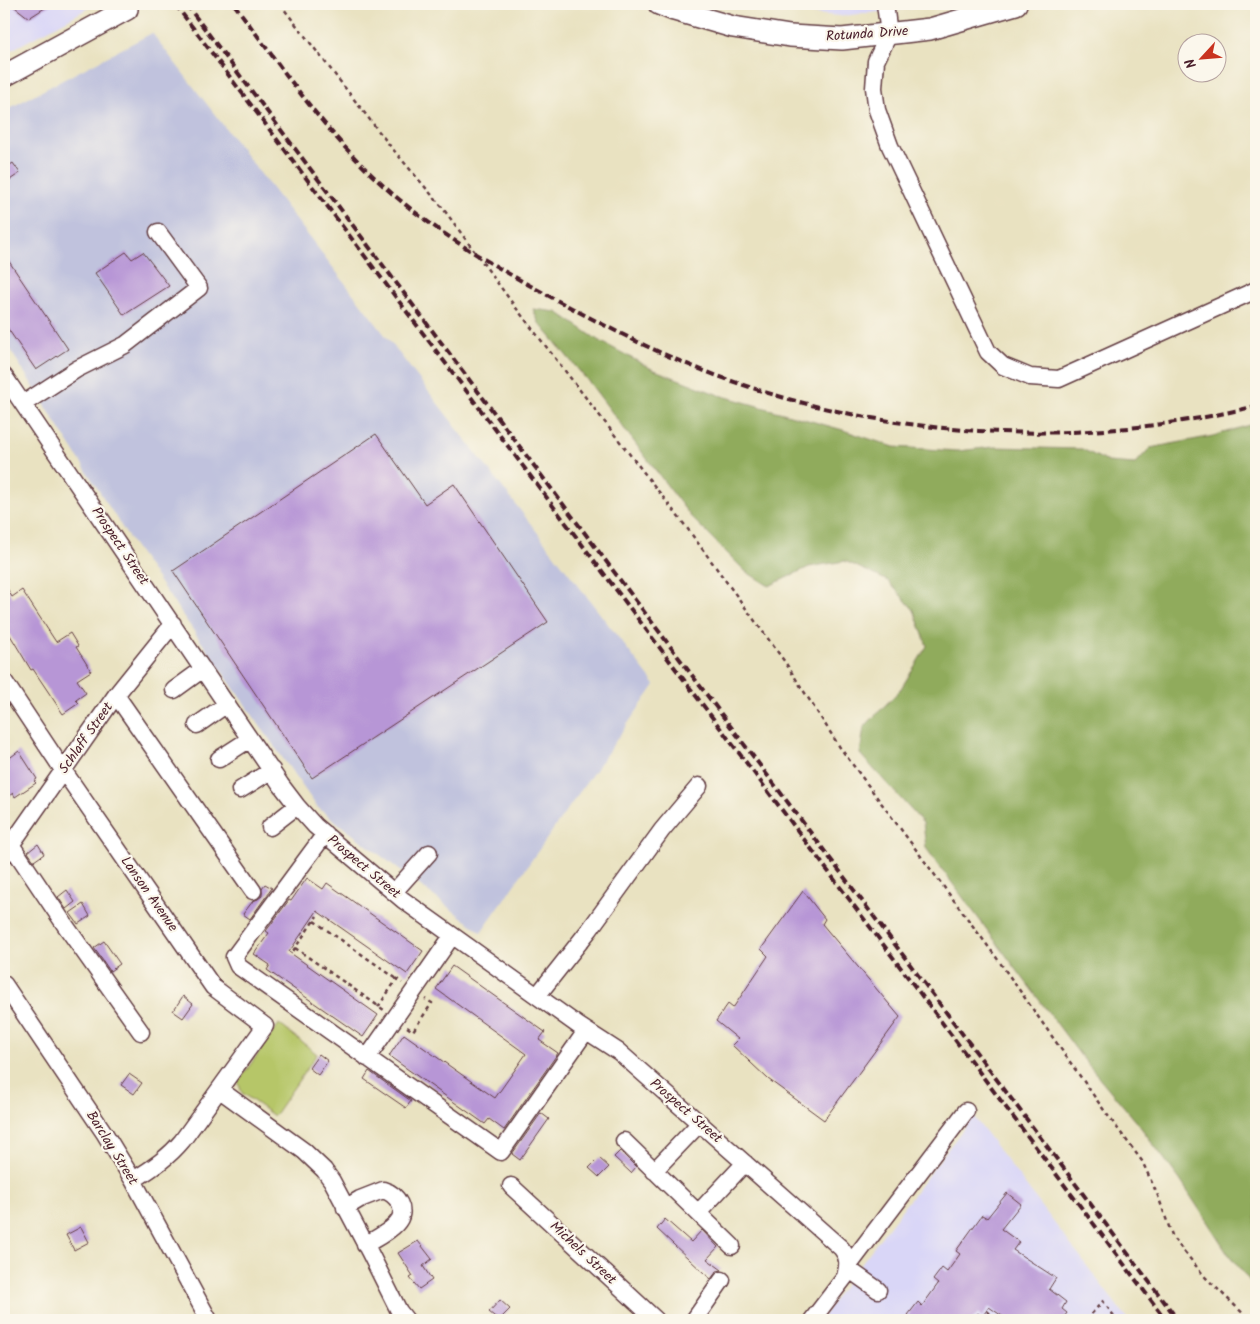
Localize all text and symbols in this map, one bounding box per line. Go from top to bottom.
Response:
street label: Rotunda Drive [825,20,910,48]
north arrow [1178,32,1228,82]
text: N [1179,54,1203,72]
street label: Prospect Street [86,502,155,590]
street label: Schlaff Street [53,697,119,778]
street label: Prospect Street [322,830,406,905]
street label: Lanson Avenue [115,852,184,937]
street label: Prospect Street [645,1073,728,1149]
street label: Barclay Street [80,1107,144,1190]
street label: Michels Street [544,1216,622,1290]

